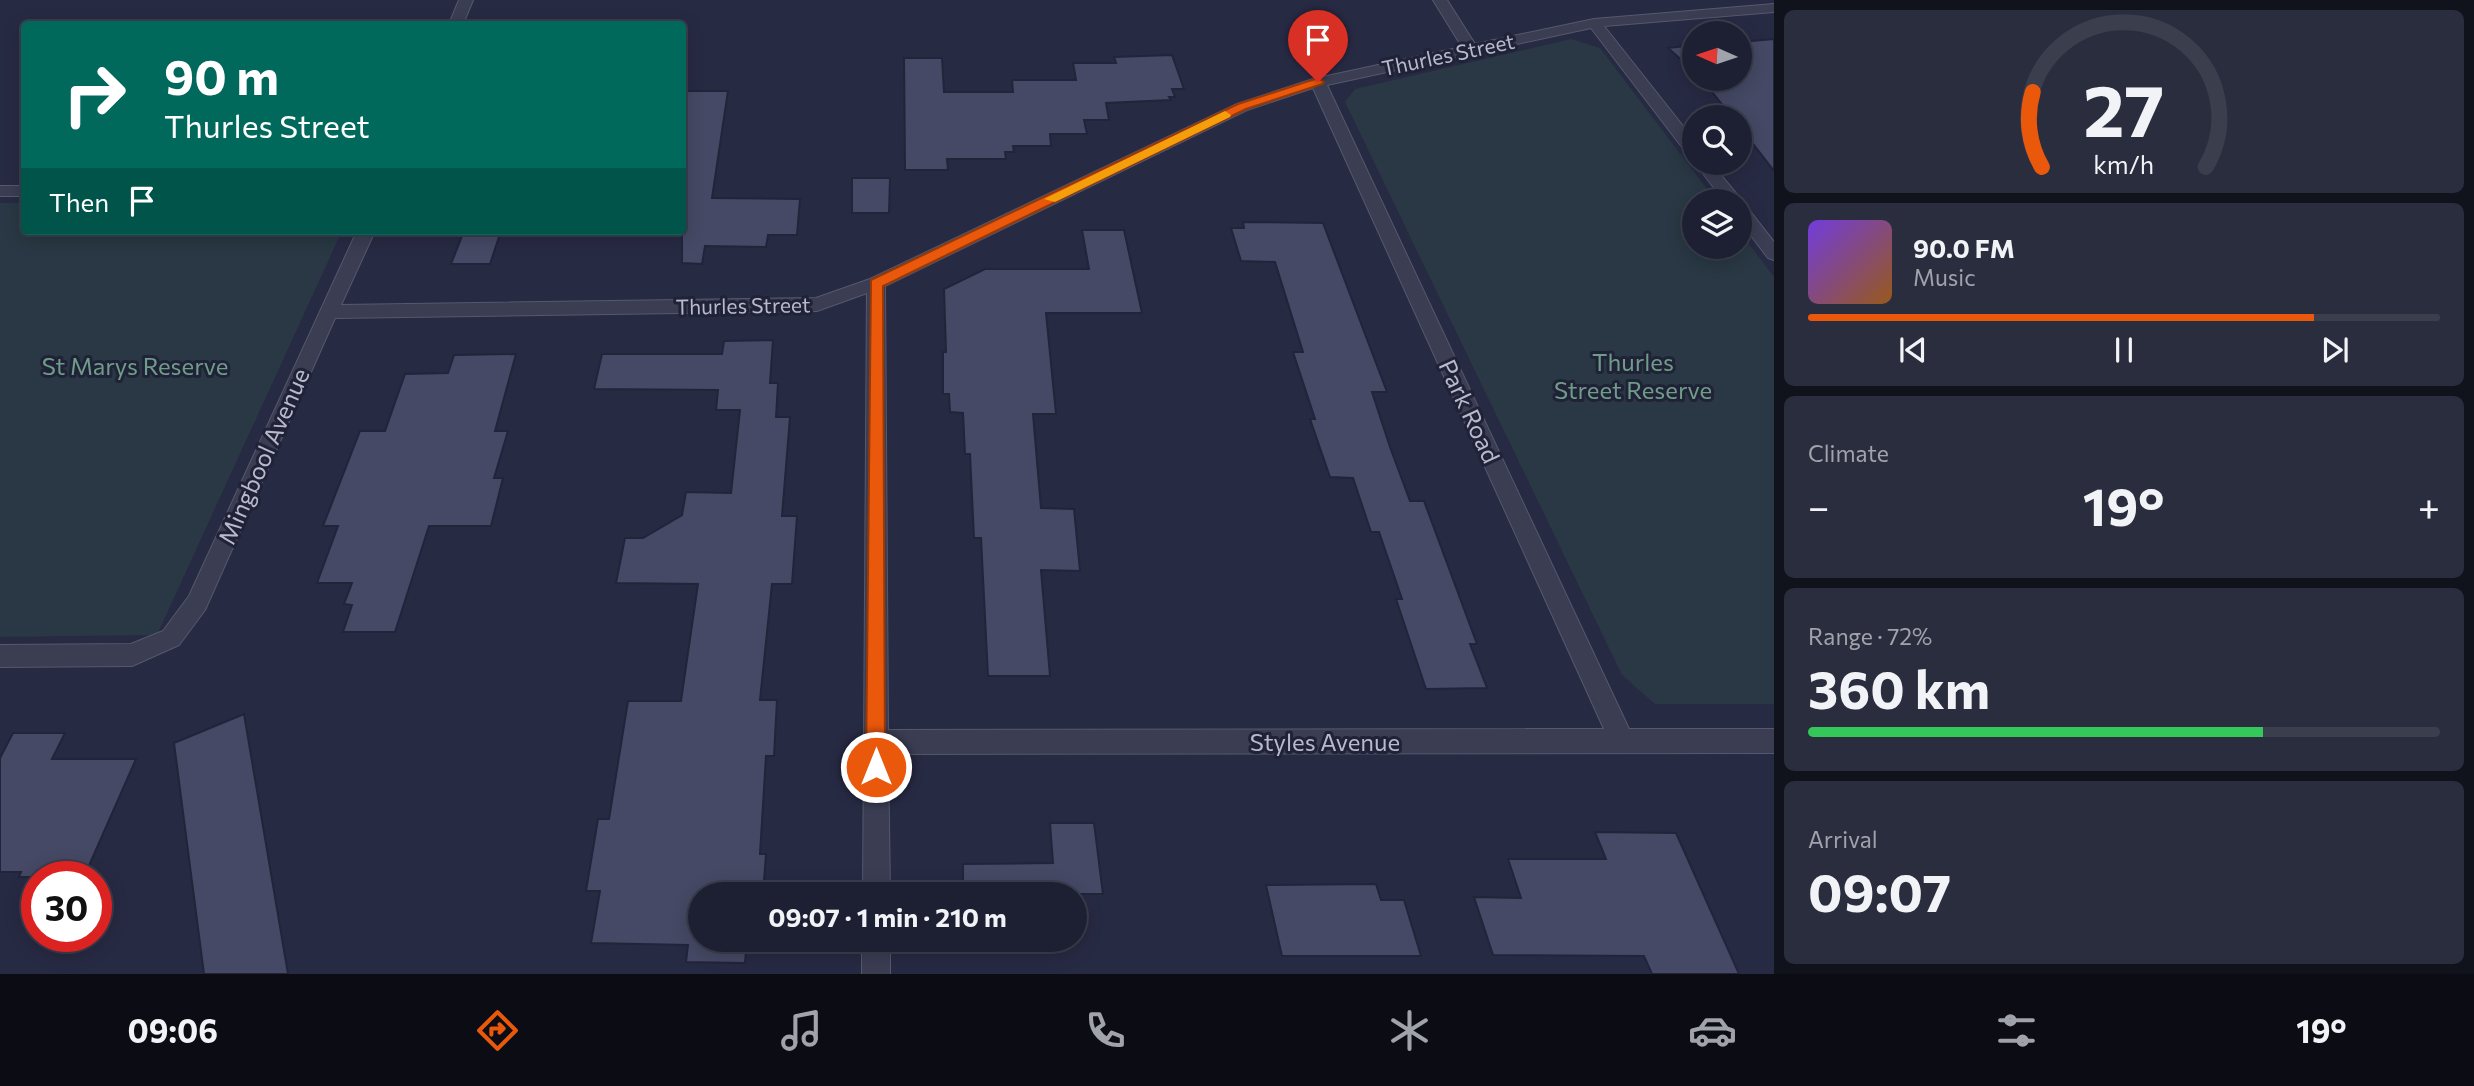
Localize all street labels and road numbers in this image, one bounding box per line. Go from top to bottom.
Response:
street label: Thurles Street [1379,28,1517,80]
street label: Thurles Street [675,291,811,319]
street label: Park Road [1433,355,1507,467]
street label: Mingbool Avenue [211,364,315,548]
street label: Styles Avenue [1250,727,1400,756]

